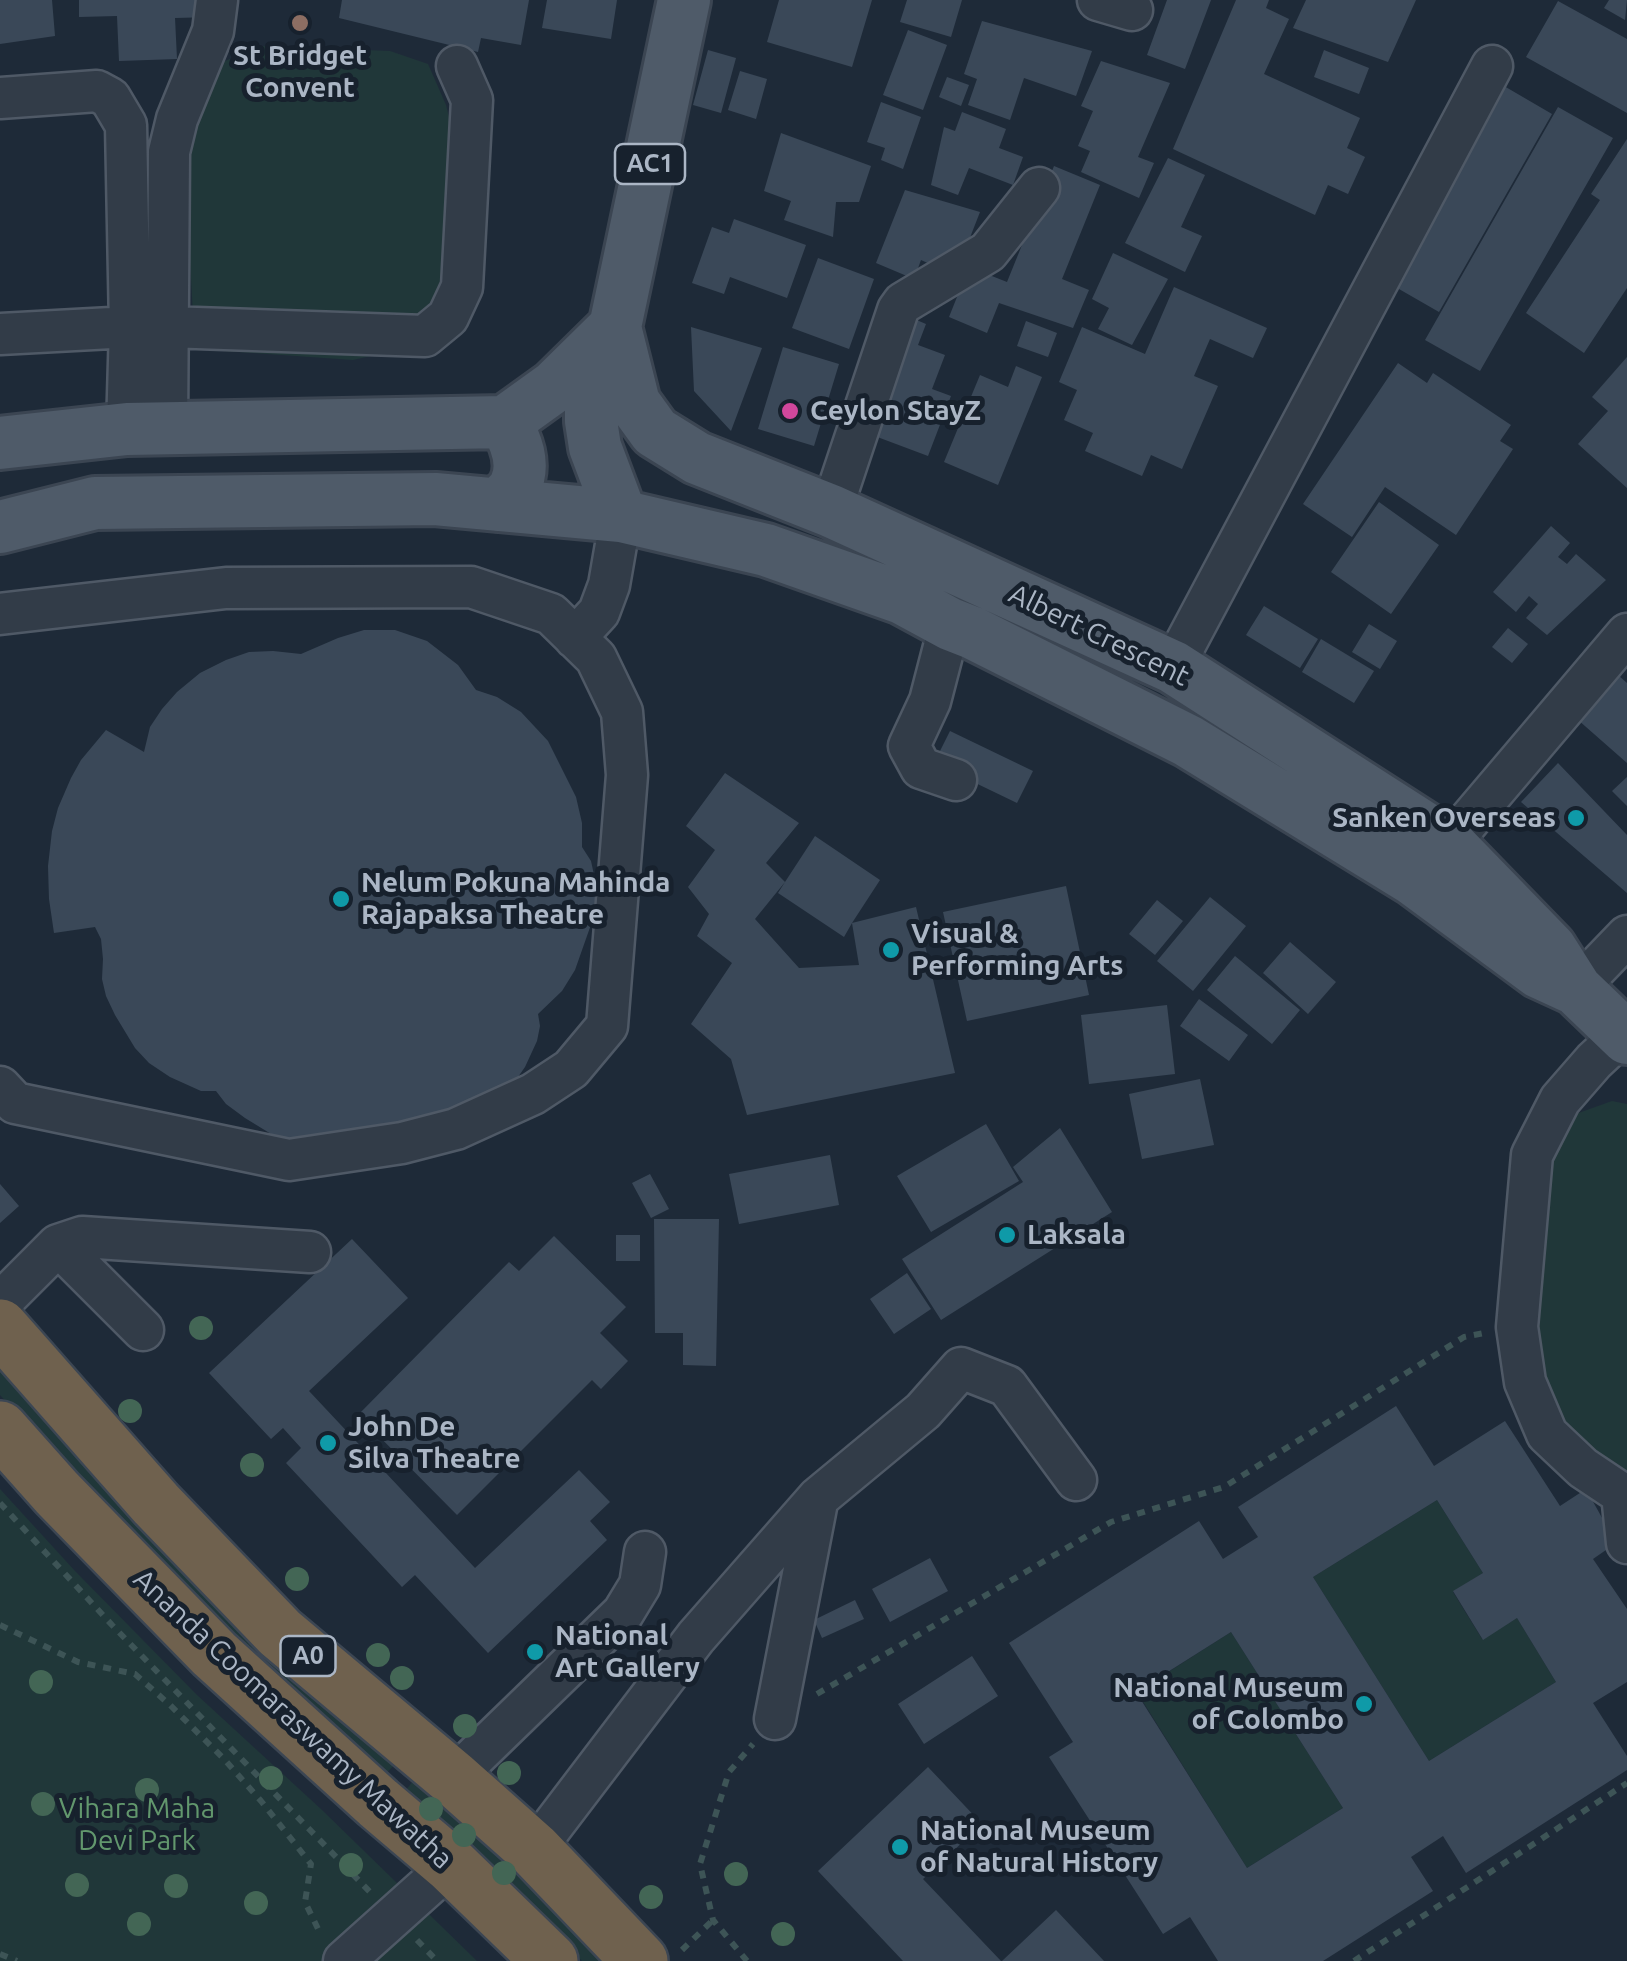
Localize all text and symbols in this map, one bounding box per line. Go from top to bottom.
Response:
marker: St Bridget Convent [289,12,311,34]
place label: St Bridget Convent [233,39,367,105]
road number: AC1 [615,144,685,184]
place label: Ceylon StayZ [810,394,981,428]
marker: Ceylon StayZ [779,400,801,422]
street label: Albert Crescent [1003,577,1195,693]
place label: Sanken Overseas [1332,801,1556,835]
marker: Sanken Overseas [1565,807,1587,829]
place label: Nelum Pokuna Mahinda Rajapaksa Theatre [361,866,671,932]
marker: Nelum Pokuna Mahinda Rajapaksa Theatre [330,888,352,910]
place label: Visual & Performing Arts [911,917,1124,983]
marker: Visual & Performing Arts [880,939,902,961]
place label: Laksala [1027,1218,1126,1252]
marker: Laksala [996,1224,1018,1246]
place label: John De Silva Theatre [348,1410,521,1476]
marker: John De Silva Theatre [317,1432,339,1454]
street label: Ananda Coomaraswamy Mawatha [127,1562,459,1876]
place label: National Art Gallery [555,1619,700,1685]
road number: A0 [280,1636,336,1676]
marker: National Art Gallery [524,1641,546,1663]
place label: National Museum of Colombo [1113,1671,1344,1737]
marker: National Museum of Colombo [1353,1693,1375,1715]
park label: Vihara Maha Devi Park [59,1792,215,1858]
place label: National Museum of Natural History [920,1814,1158,1880]
marker: National Museum of Natural History [889,1836,911,1858]

